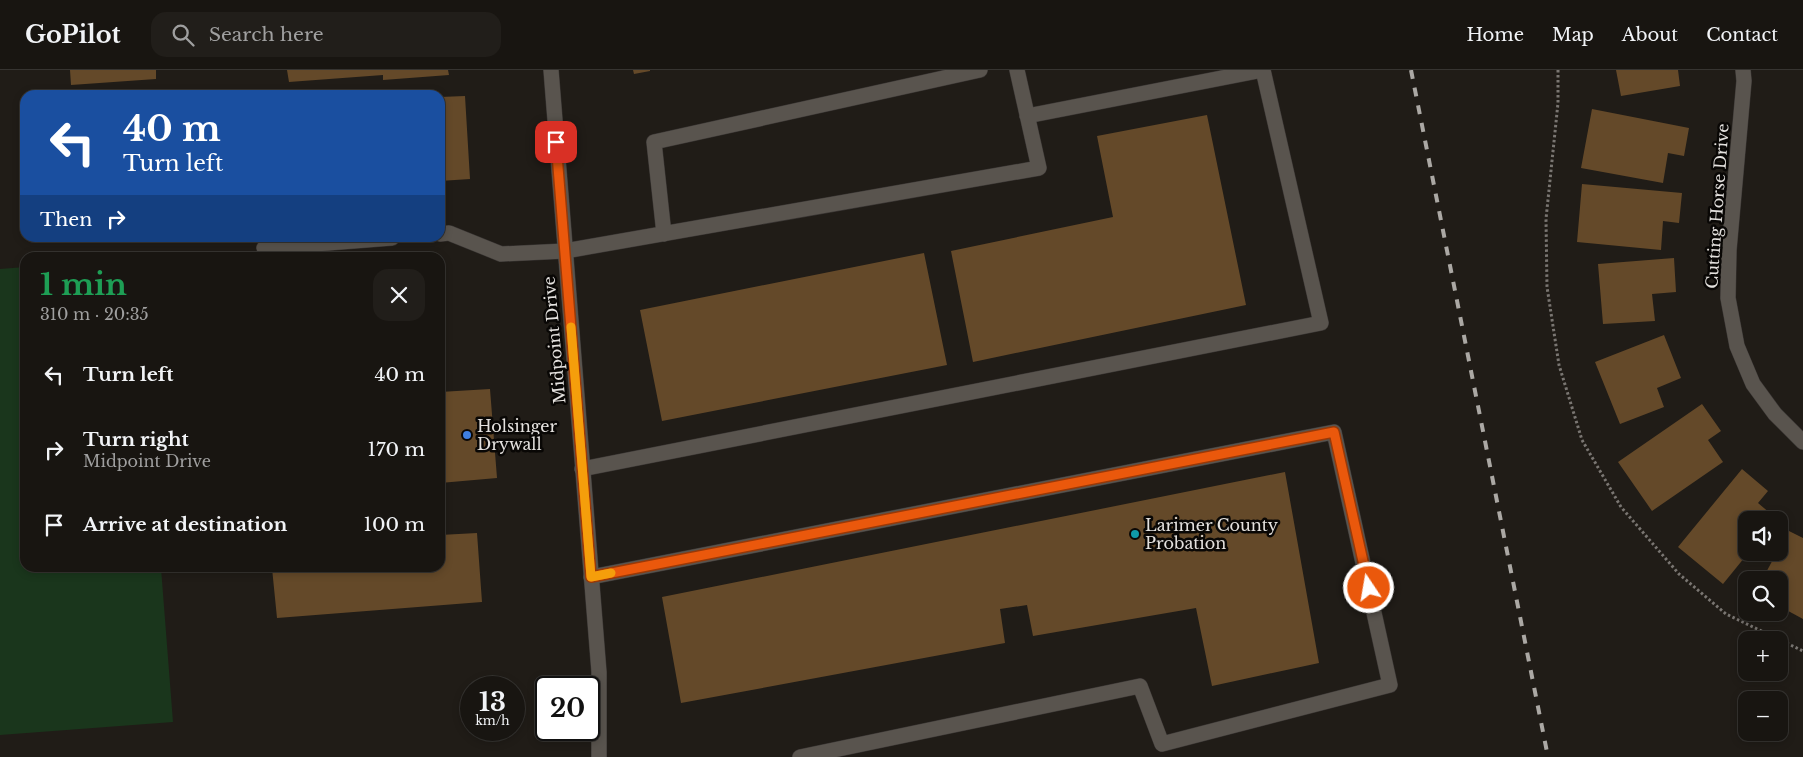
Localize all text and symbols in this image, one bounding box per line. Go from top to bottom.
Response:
search box [151,12,501,57]
text: GoPilot [25,20,121,49]
icon: search [169,21,197,49]
text: Search here [209,23,324,46]
text: Home [1466,24,1524,46]
text: Map [1552,24,1594,46]
text: About [1622,24,1678,46]
text: Contact [1706,24,1778,46]
text: 40 m [123,107,221,150]
icon: left [40,110,105,175]
pin [535,121,577,163]
street label: Cutting Horse Drive [1701,123,1733,289]
icon: arrive [542,128,570,156]
text: Turn left [123,150,223,177]
icon: right [102,205,130,233]
text: Then [40,208,92,231]
text: 1 min [40,266,127,303]
button: close [373,269,425,321]
street label: Midpoint Drive [538,275,570,405]
text: 310 m · 20:35 [40,304,149,324]
icon: left [40,361,68,389]
text: Turn left [83,363,174,386]
text: 40 m [374,363,425,386]
place label: Holsinger Drywall [477,416,557,454]
text: Turn right [83,428,189,451]
marker: Holsinger Drywall [461,429,473,441]
icon: right [40,436,68,464]
text: 170 m [368,438,425,461]
text: Midpoint Drive [83,451,211,471]
icon: arrive [40,511,68,539]
map controls [1738,511,1788,741]
button: sound [1738,511,1788,561]
text: Arrive at destination [83,513,287,536]
text: 100 m [364,513,425,536]
place label: Larimer County Probation [1145,515,1279,553]
marker: Larimer County Probation [1129,528,1141,540]
position arrow [1342,561,1394,613]
button: search [1738,571,1788,621]
button: + [1738,631,1788,681]
speed limit sign: 20 [535,676,600,741]
text: 13 [479,687,506,718]
button: − [1738,691,1788,741]
text: km/h [475,713,510,728]

